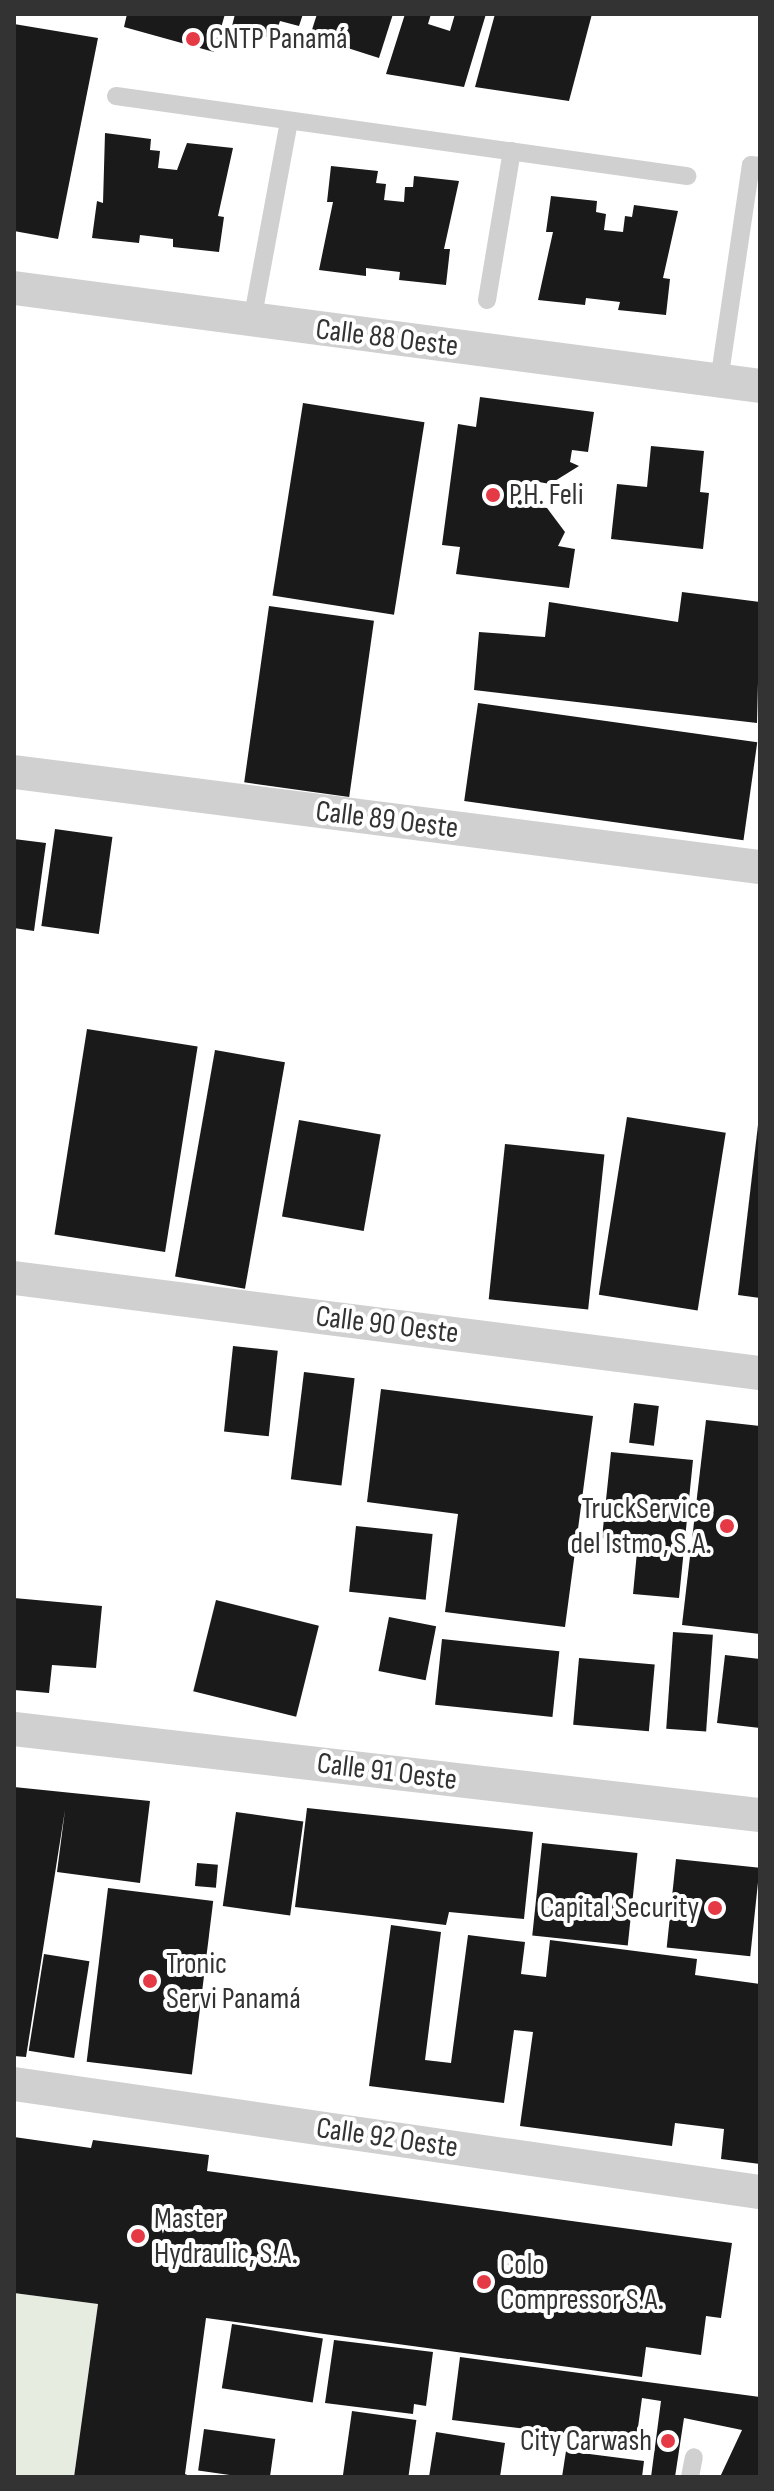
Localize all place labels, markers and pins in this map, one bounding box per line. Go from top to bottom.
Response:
place label: CNTP Panamá [209,21,347,57]
marker: CNTP Panamá [184,30,202,48]
place label: P.H. Feli [509,477,584,513]
marker: P.H. Feli [484,486,502,504]
place label: TruckService del Istmo, S.A. [570,1491,711,1562]
marker: TruckService del Istmo, S.A. [718,1517,736,1535]
place label: Capital Security [540,1890,699,1926]
marker: Capital Security [706,1899,724,1917]
place label: Tronic Servi Panamá [166,1946,301,2016]
marker: Tronic Servi Panamá [141,1972,159,1990]
place label: Master Hydraulic, S.A. [154,2201,297,2272]
marker: Master Hydraulic, S.A. [129,2227,147,2245]
place label: Colo Compressor S.A. [500,2247,663,2318]
marker: Colo Compressor S.A. [475,2273,493,2291]
place label: City Carwash [520,2423,652,2459]
marker: City Carwash [659,2432,677,2450]

